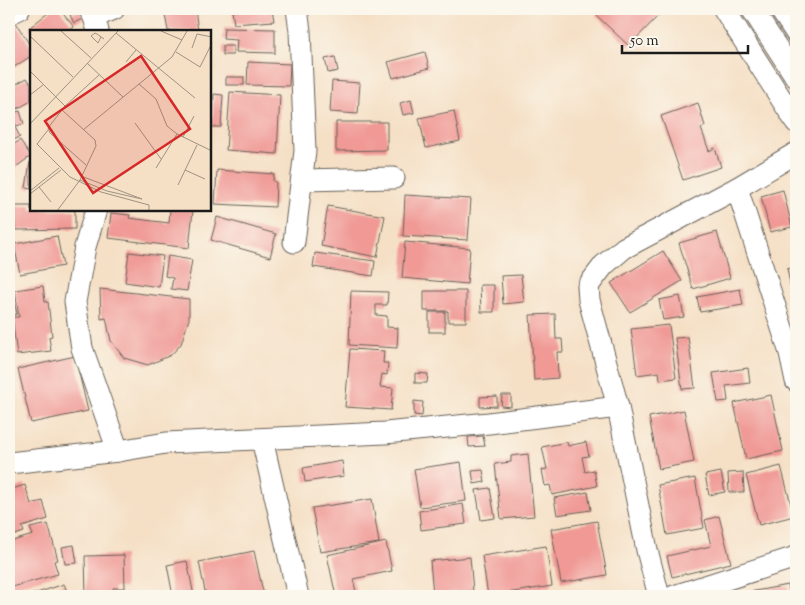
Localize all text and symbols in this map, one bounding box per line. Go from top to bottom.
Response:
scale bar [622,22,749,54]
inset map [30,30,211,211]
text: 50 m [629,31,659,52]

